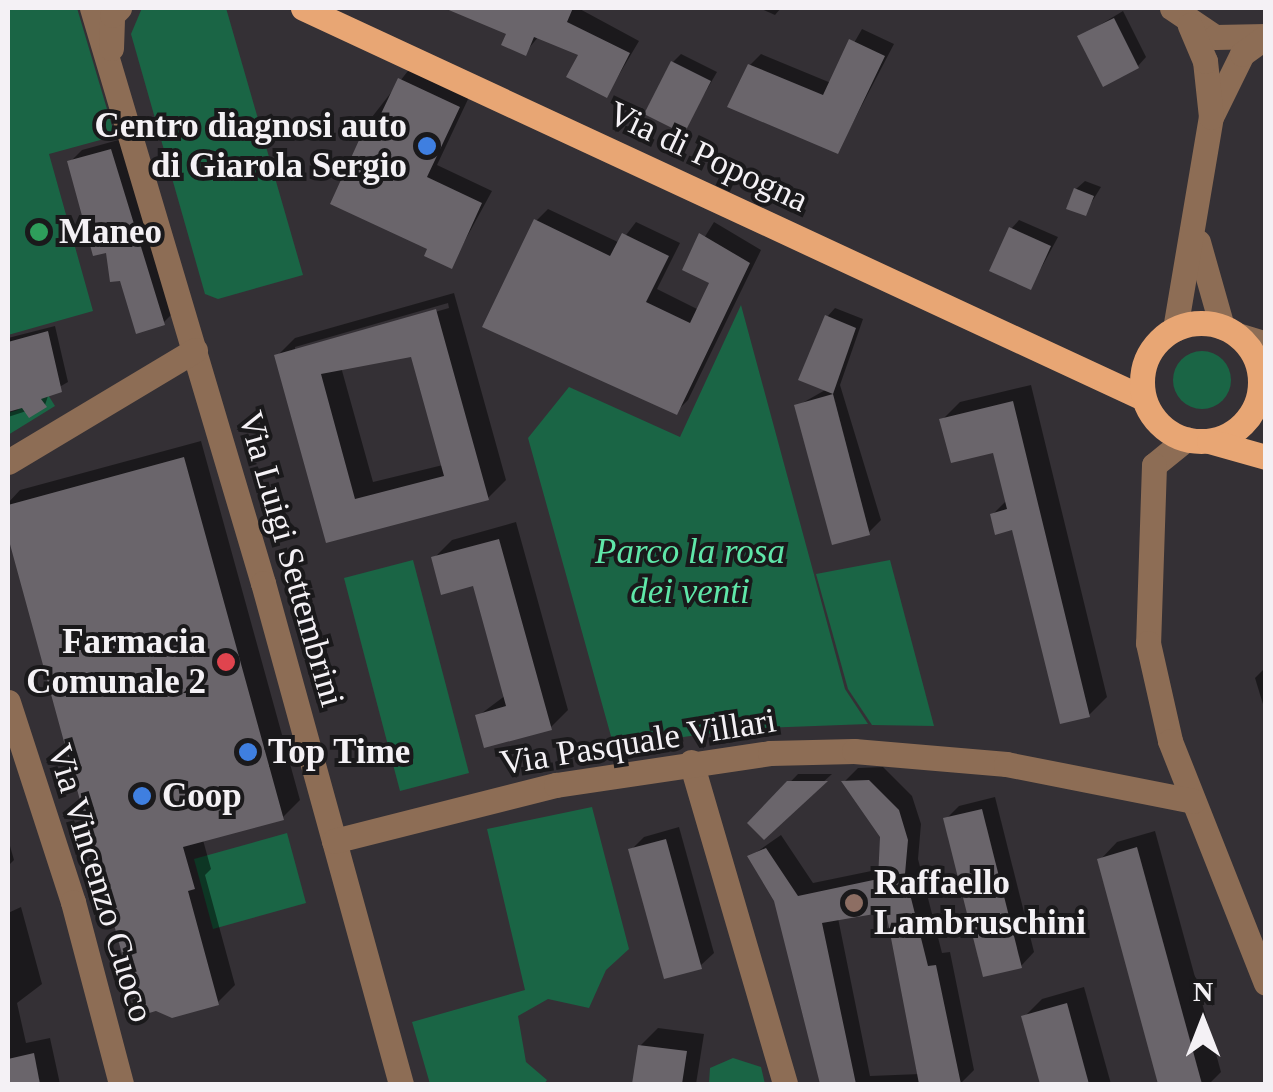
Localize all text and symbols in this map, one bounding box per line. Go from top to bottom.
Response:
street label: Via di Popogna [601,92,815,222]
place label: Centro diagnosi auto di Giarola Sergio [95,105,407,187]
marker: Centro diagnosi auto di Giarola Sergio [416,135,438,157]
place label: Maneo [59,211,162,253]
marker: Maneo [28,221,50,243]
street label: Via Luigi Settembrini [229,407,353,711]
park label: Parco la rosa dei venti [595,531,785,613]
place label: Farmacia Comunale 2 [26,621,206,703]
marker: Farmacia Comunale 2 [215,651,237,673]
street label: Via Pasquale Villari [497,699,779,785]
place label: Top Time [268,731,411,773]
street label: Via Vincenzo Cuoco [38,739,162,1027]
marker: Top Time [237,741,259,763]
place label: Coop [162,775,242,817]
marker: Coop [131,785,153,807]
place label: Raffaello Lambruschini [874,862,1086,944]
marker: Raffaello Lambruschini [843,892,865,914]
north arrow [1153,972,1253,1072]
text: N [1193,976,1213,1007]

